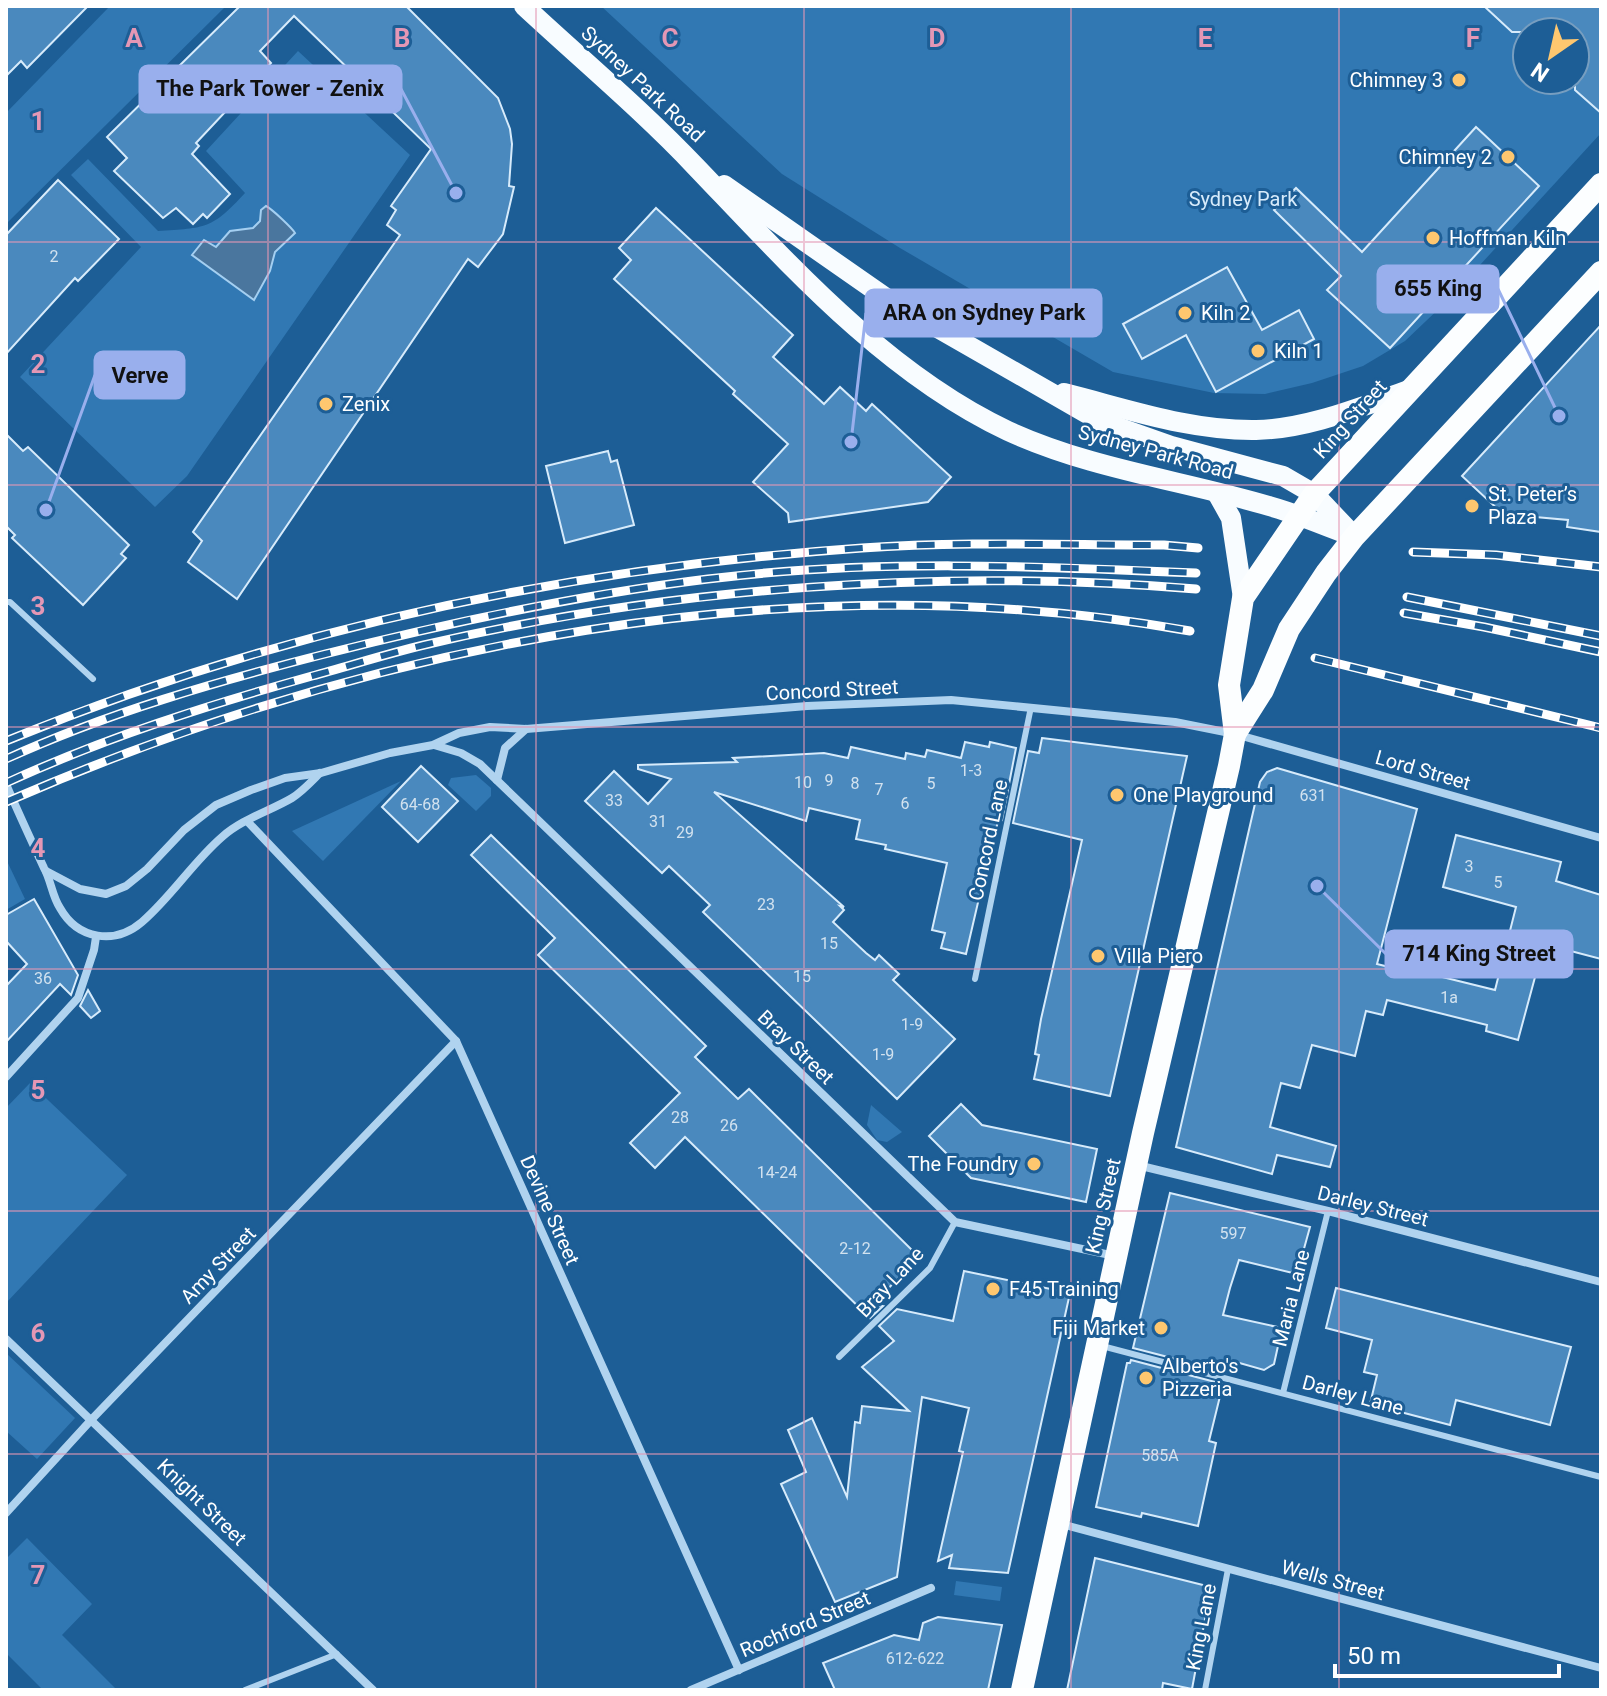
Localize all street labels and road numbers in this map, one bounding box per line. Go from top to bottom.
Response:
street label: Sydney Park Road [576,21,710,147]
street label: King Street [1308,375,1392,463]
street label: Sydney Park Road [1076,420,1236,484]
street label: Concord Street [765,675,899,705]
street label: Lord Street [1373,745,1473,795]
street label: Concord Lane [963,777,1013,903]
street label: Bray Street [753,1005,839,1089]
street label: Devine Street [515,1151,585,1269]
street label: King Street [1080,1156,1126,1256]
street label: Darley Street [1315,1181,1431,1231]
street label: Amy Street [175,1221,261,1309]
street label: Bray Lane [851,1242,929,1322]
street label: Maria Lane [1267,1247,1315,1349]
street label: Darley Lane [1300,1370,1406,1420]
street label: Knight Street [152,1454,252,1550]
street label: Wells Street [1279,1555,1387,1605]
street label: King Lane [1181,1582,1221,1672]
street label: Rochford Street [736,1586,874,1662]

